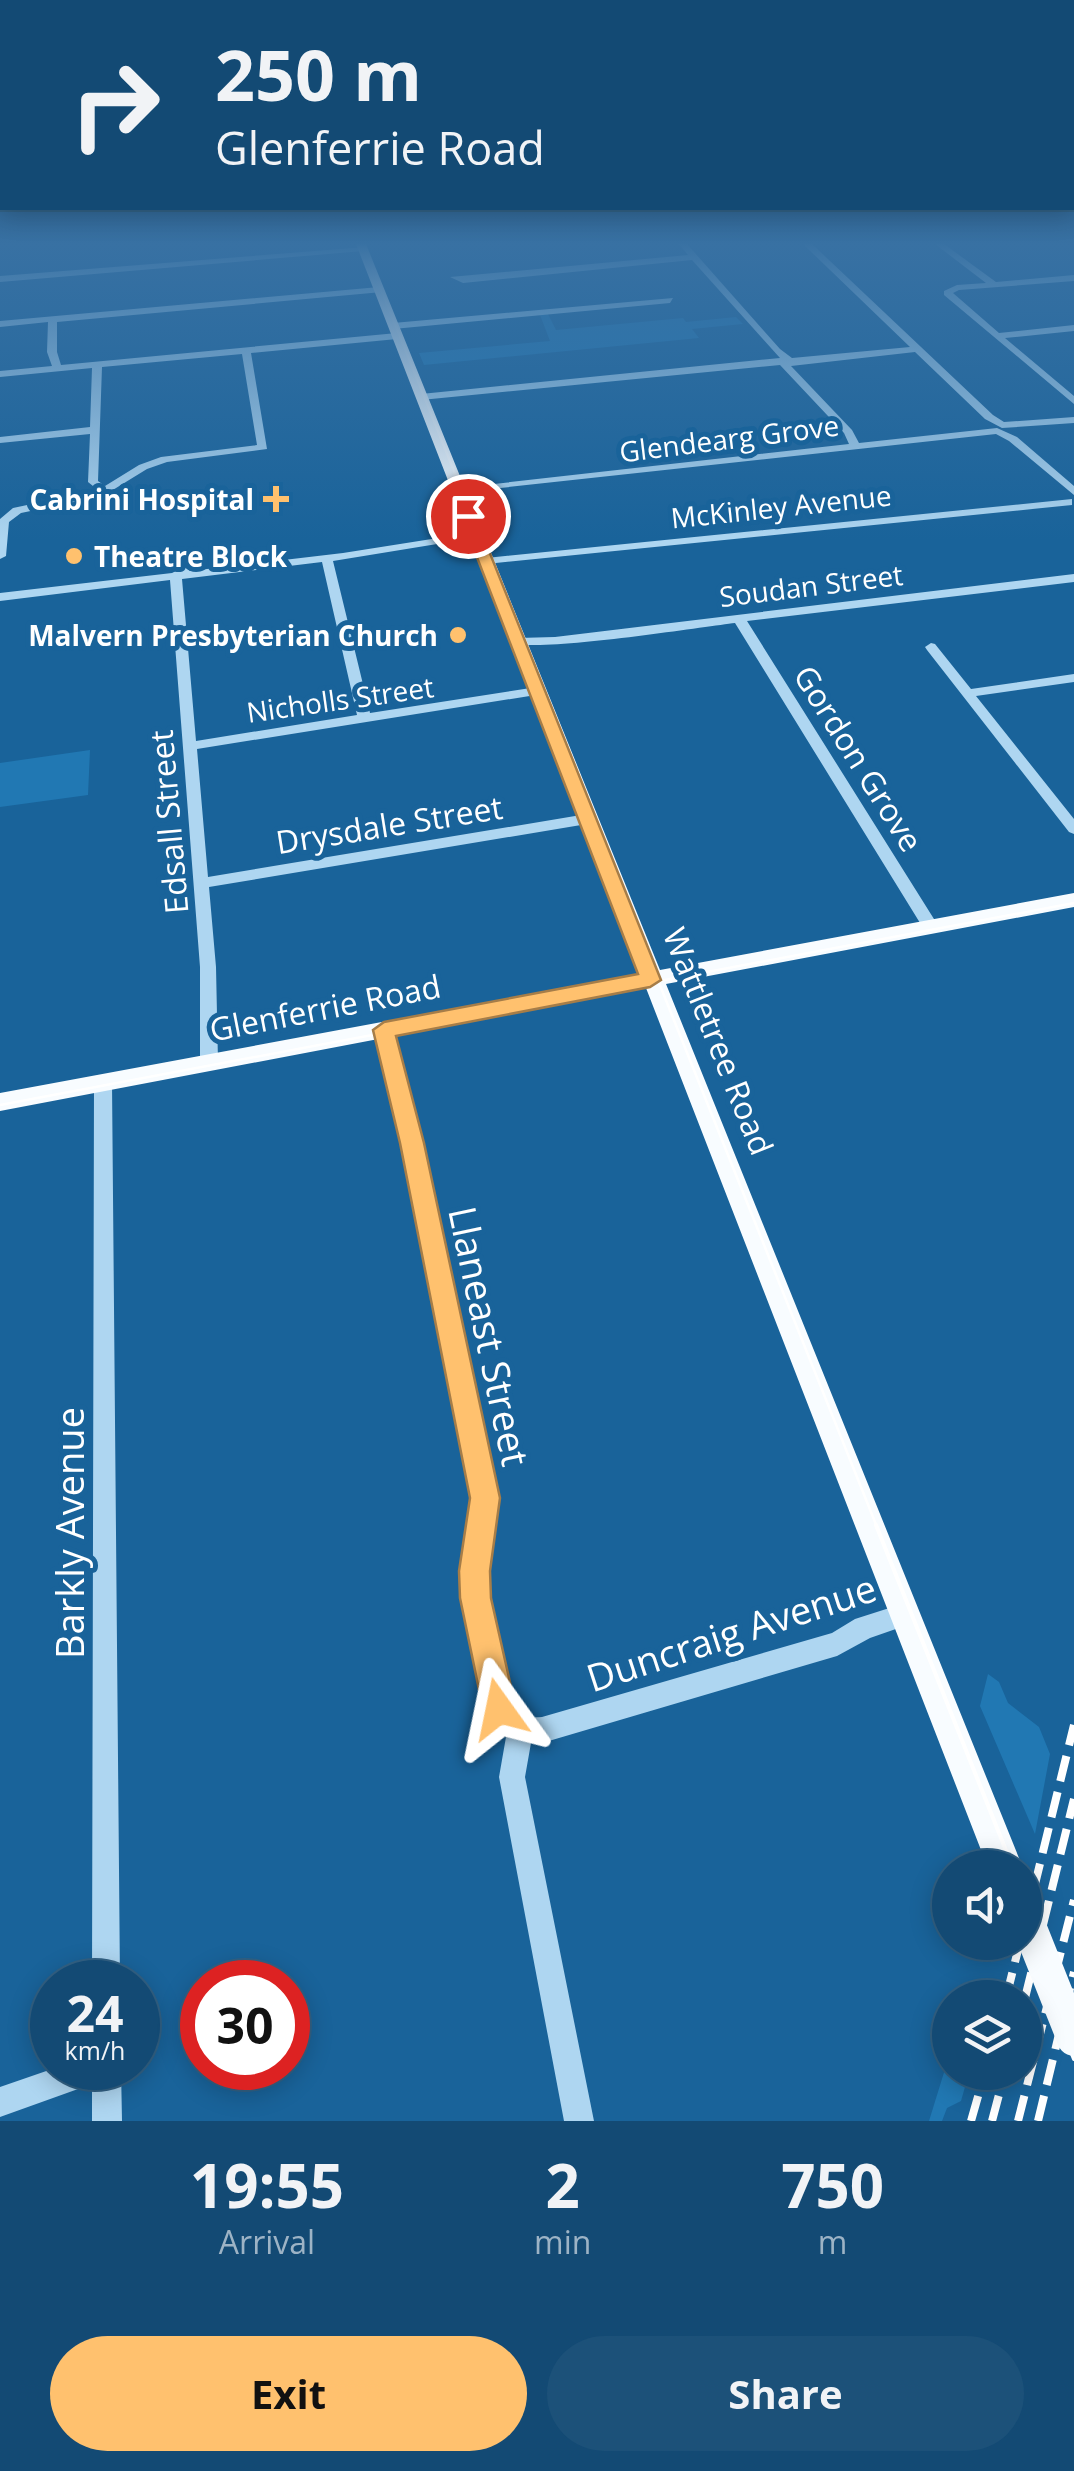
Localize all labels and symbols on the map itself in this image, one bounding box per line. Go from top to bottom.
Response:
street label: Glendearg Grove [617,406,841,470]
pin [426,474,511,559]
street label: McKinley Avenue [669,476,893,536]
place label: Cabrini Hospital [29,480,254,518]
marker: Cabrini Hospital [263,486,289,512]
place label: Theatre Block [94,537,288,575]
marker: Theatre Block [63,545,85,567]
street label: Soudan Street [717,555,905,615]
place label: Malvern Presbyterian Church [28,616,438,654]
marker: Malvern Presbyterian Church [447,624,469,646]
street label: Gordon Grove [785,657,933,859]
street label: Nicholls Street [244,667,436,731]
street label: Edsall Street [139,728,197,916]
street label: Drysdale Street [273,785,505,863]
street label: Wattletree Road [654,921,784,1161]
street label: Glenferrie Road [206,964,444,1050]
street label: Llaneast Street [437,1201,543,1471]
street label: Barkly Avenue [43,1407,95,1659]
street label: Duncraig Avenue [580,1561,882,1703]
position arrow [447,1657,551,1761]
speed limit sign: 30 [180,1960,310,2090]

